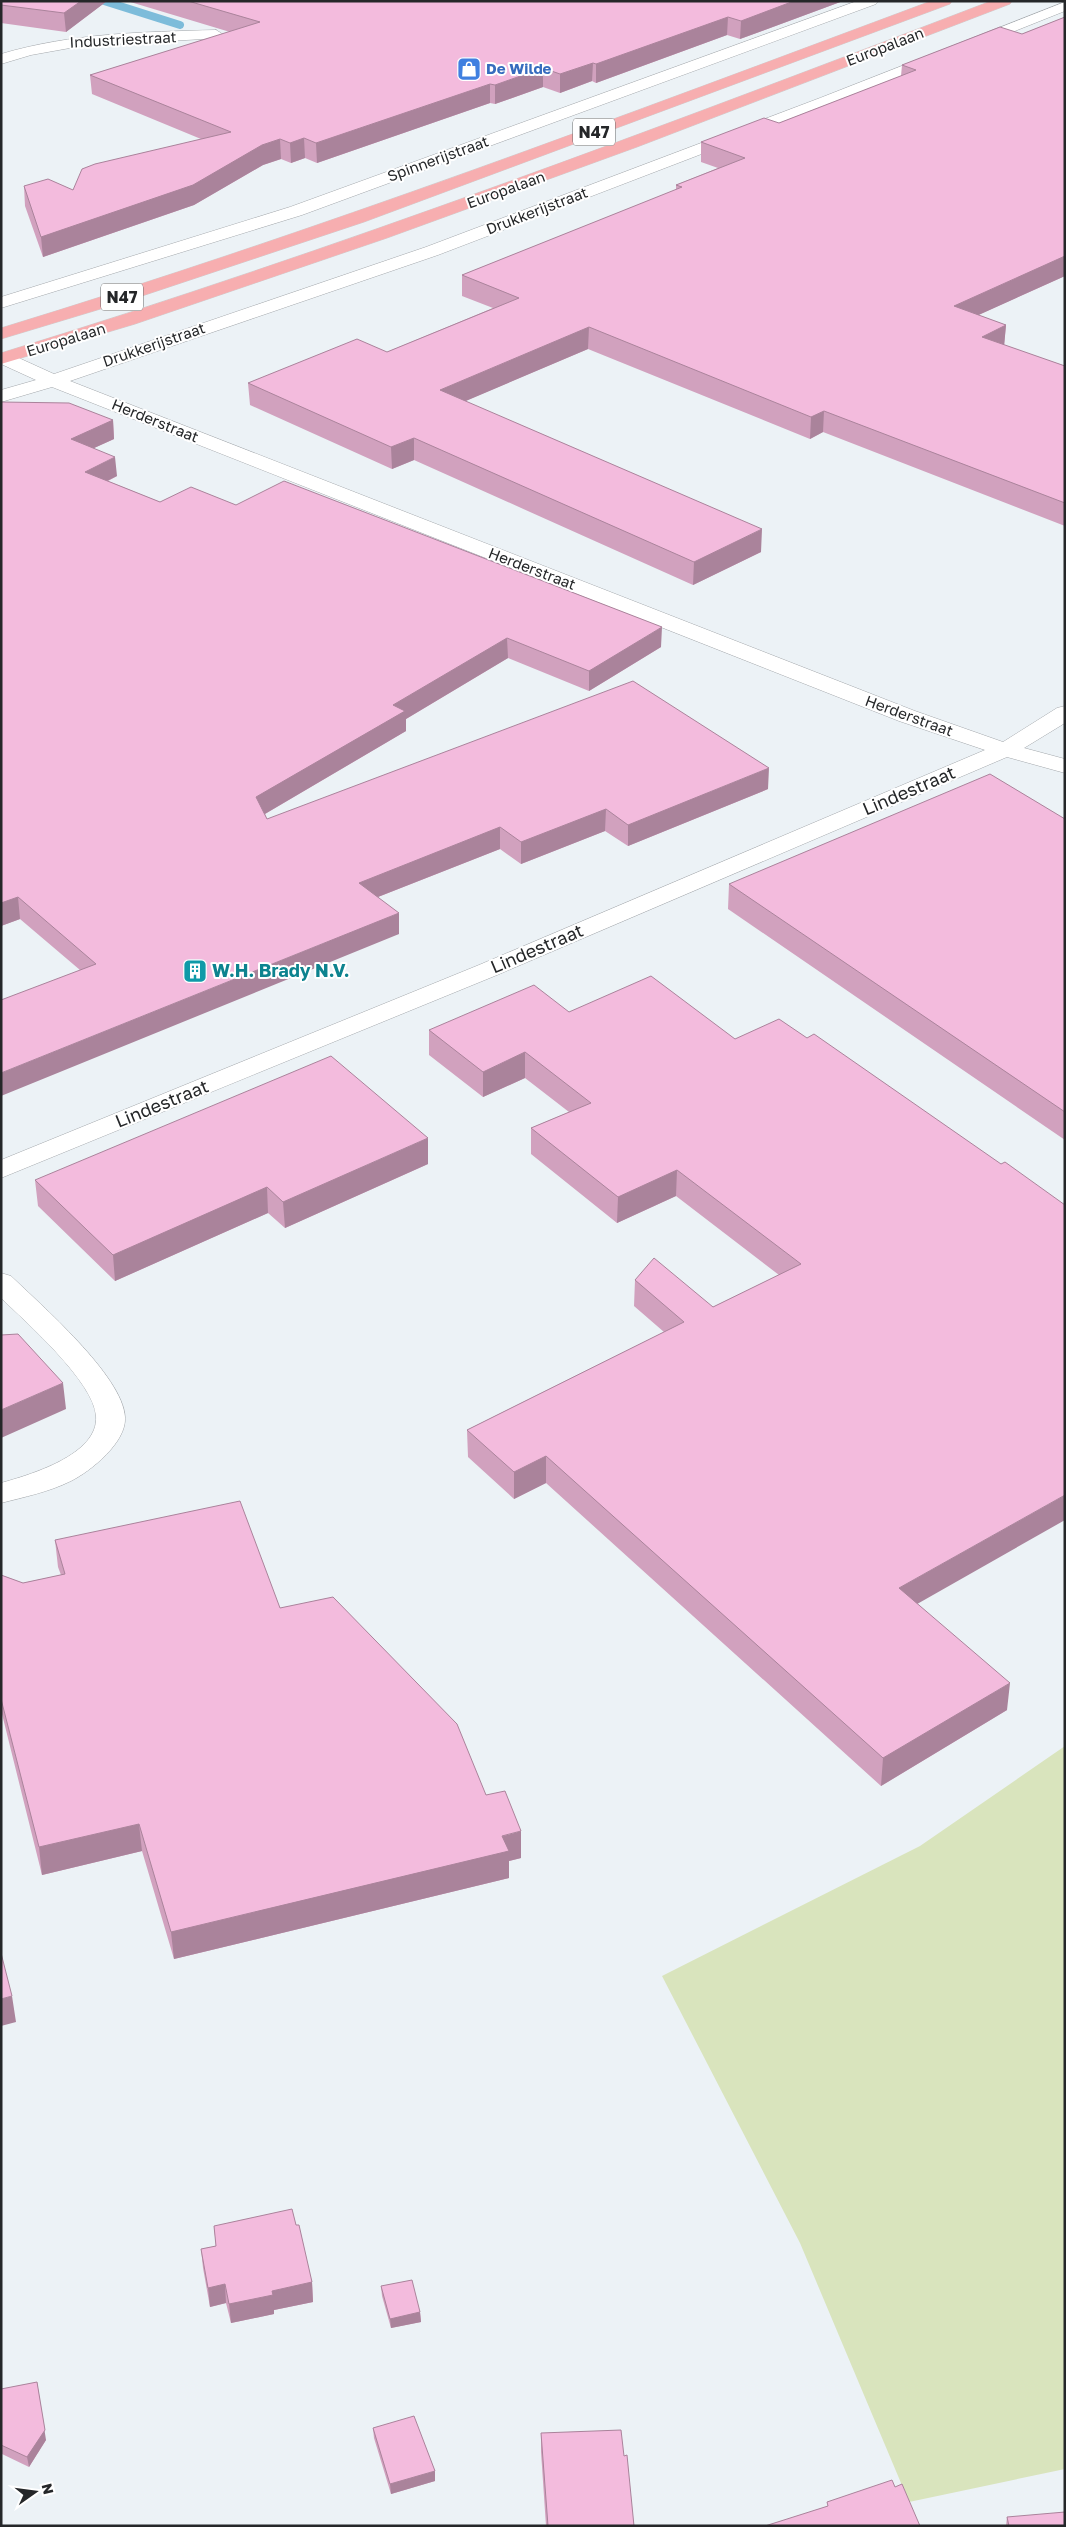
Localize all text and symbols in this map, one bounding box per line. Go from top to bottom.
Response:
street label: Europalaan [843,23,926,69]
street label: Industriestraat [69,27,177,51]
shop icon: De Wilde [456,56,482,82]
place label: De Wilde [486,59,552,77]
road number: N47 [573,118,615,146]
street label: Spinnerijstraat [385,131,491,185]
street label: Europalaan [464,167,547,211]
street label: Drukkerijstraat [483,182,590,238]
road number: N47 [101,284,143,310]
street label: Drukkerijstraat [100,318,207,370]
street label: Europalaan [24,319,107,360]
street label: Herderstraat [109,394,201,446]
street label: Herderstraat [486,543,579,593]
street label: Herderstraat [863,691,956,739]
street label: Lindestraat [859,761,958,819]
street label: Lindestraat [487,919,586,977]
building icon: W.H. Brady N.V. [182,958,208,984]
place label: W.H. Brady N.V. [212,959,350,981]
street label: Lindestraat [112,1074,211,1132]
north arrow [10,2467,60,2517]
text: N [39,2482,58,2496]

